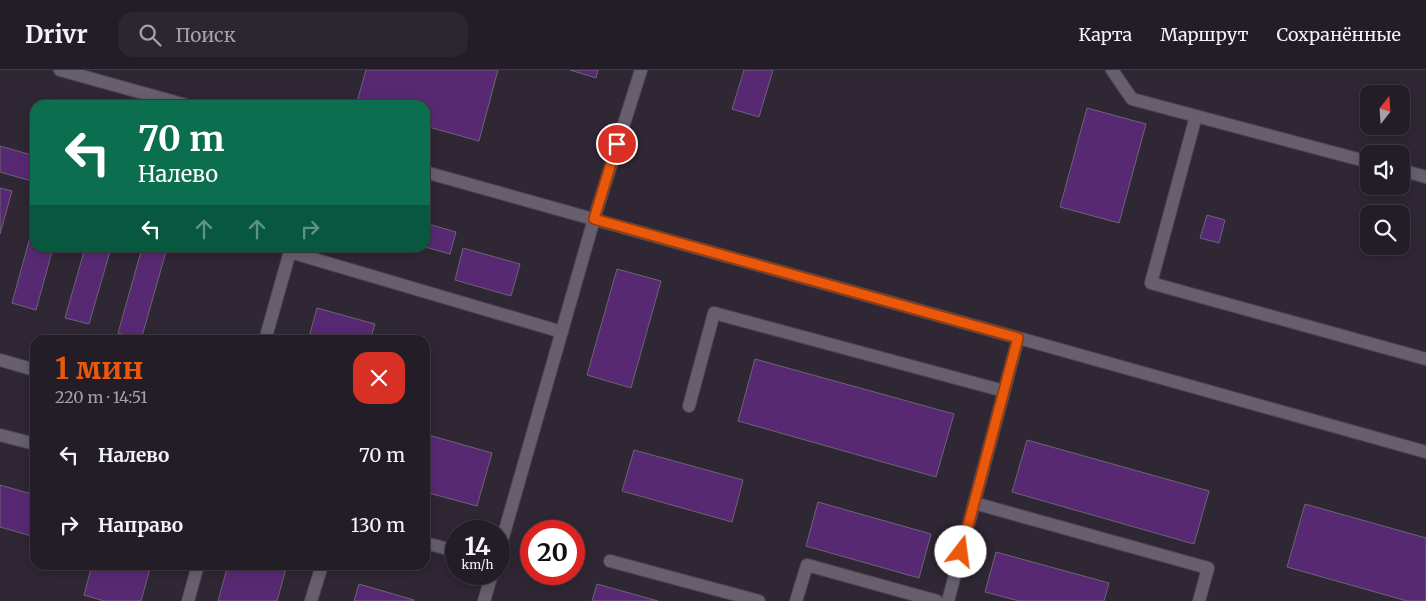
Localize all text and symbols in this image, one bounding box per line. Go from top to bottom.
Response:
search box [118,12,468,57]
text: Drivr [25,19,88,50]
icon: search [136,21,164,49]
text: Поиск [176,23,236,47]
text: Карта [1079,23,1132,46]
text: Маршрут [1160,23,1248,46]
text: Сохранённые [1276,23,1401,46]
north arrow [1360,85,1410,135]
map controls [1360,85,1410,255]
text: 70 m [138,117,225,161]
icon: left [55,120,120,185]
pin [596,123,638,165]
icon: arrive [603,130,631,158]
button: sound [1360,145,1410,195]
text: Налево [138,160,218,188]
button: search [1360,205,1410,255]
icon: left [137,215,165,243]
icon: ahead [190,215,218,243]
icon: ahead [243,215,271,243]
icon: right [296,215,324,243]
text: 1 мин [55,349,143,387]
button: close [353,352,405,404]
text: 220 m · 14:51 [55,387,148,407]
icon: left [55,441,83,469]
text: Налево [98,443,169,467]
text: 70 m [359,443,405,467]
icon: right [55,511,83,539]
text: Направо [98,513,183,537]
text: 130 m [351,513,405,537]
speed limit sign: 20 [520,520,585,585]
position arrow [934,525,986,577]
text: 14 [464,530,491,562]
text: km/h [462,557,493,572]

